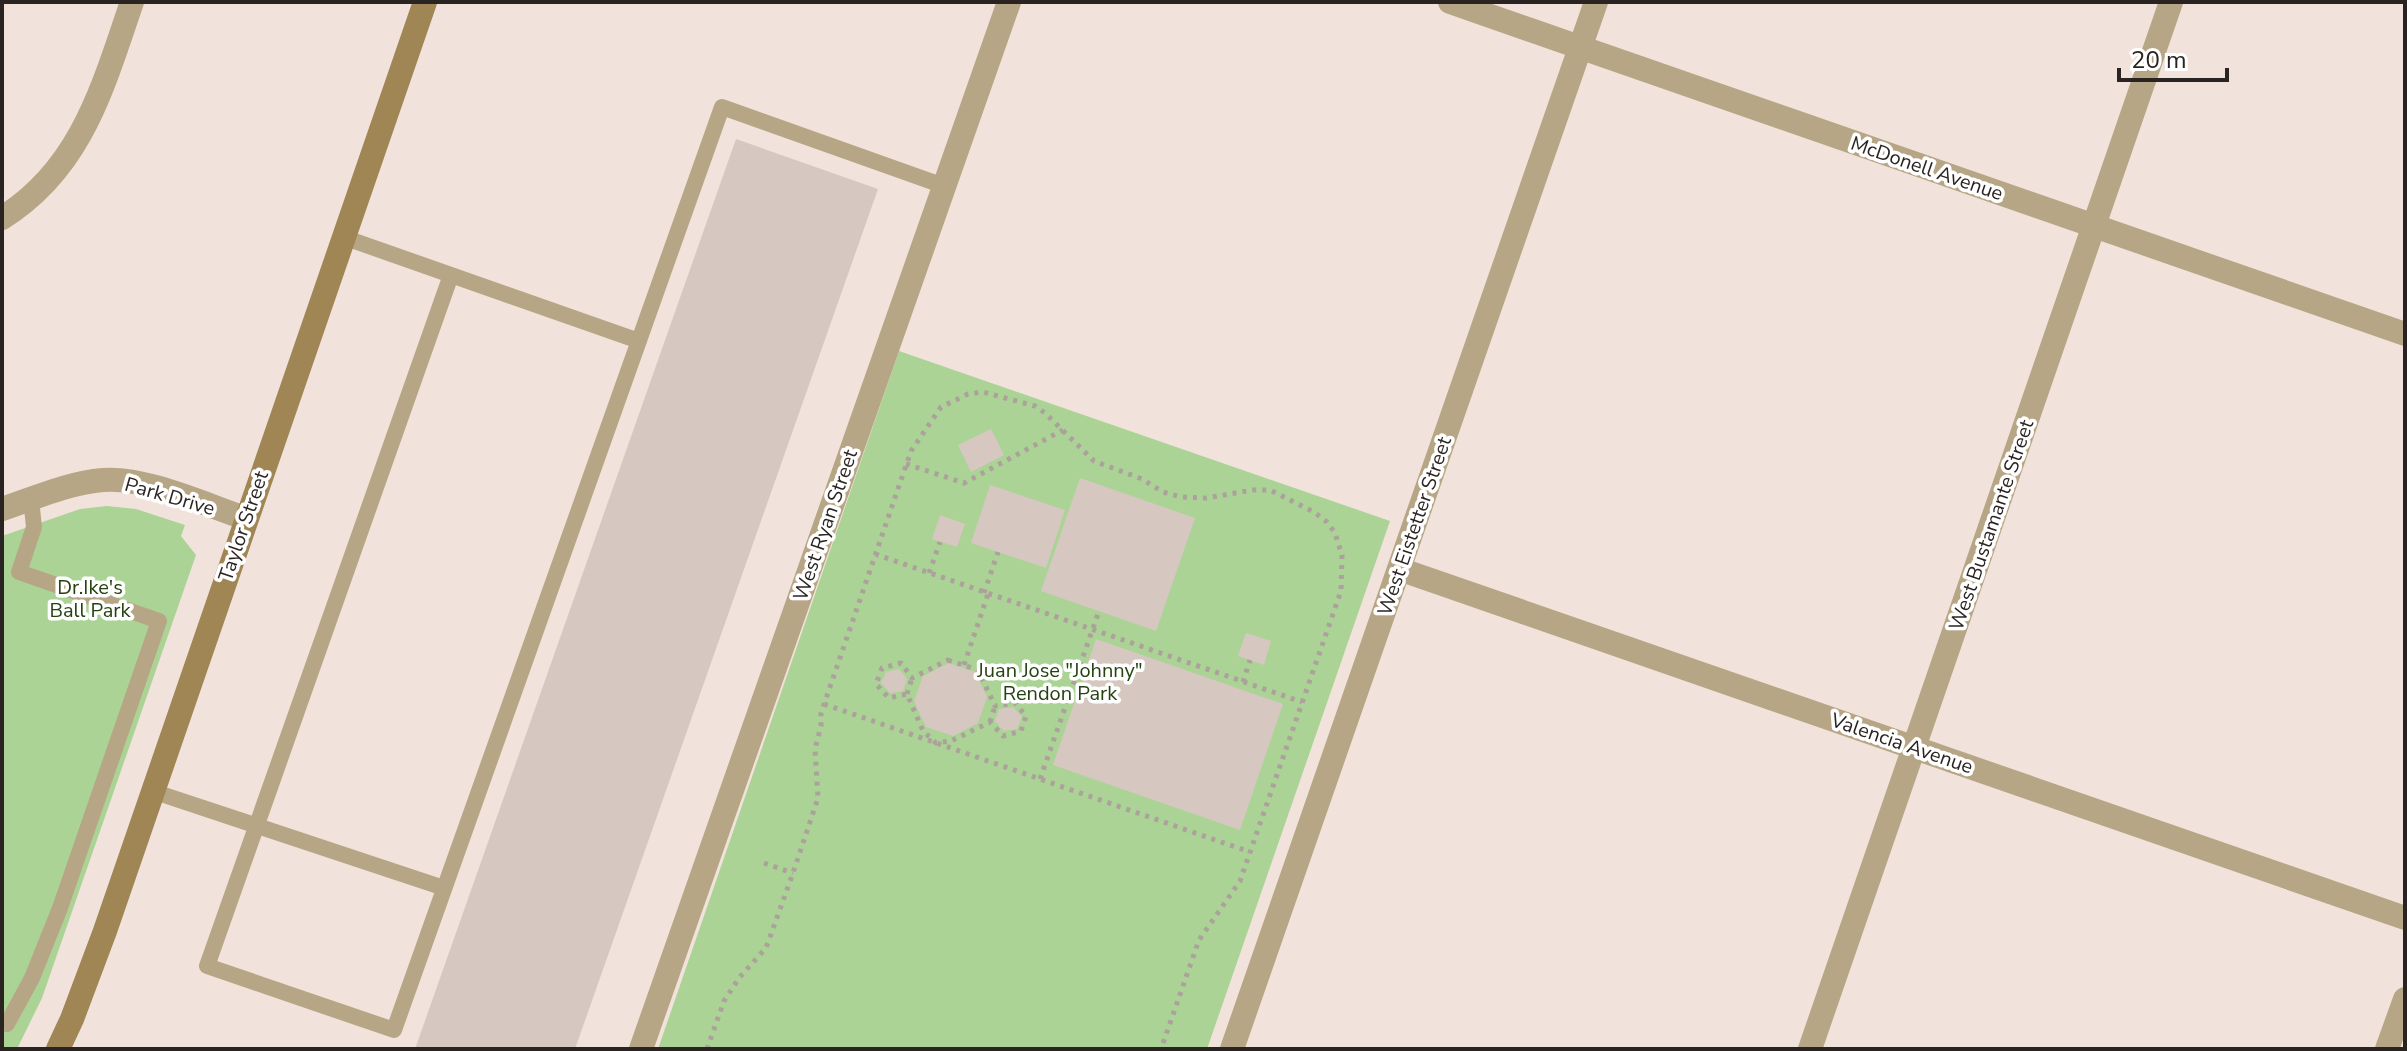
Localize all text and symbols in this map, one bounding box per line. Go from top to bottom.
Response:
scale bar [2119,32,2227,82]
text: 20 m [2131,44,2187,76]
street label: McDonell Avenue [1847,130,2007,207]
street label: West Bustamante Street [1943,415,2041,634]
street label: West Eistetter Street [1371,432,1458,619]
street label: West Ryan Street [787,445,864,604]
street label: Taylor Street [212,466,275,585]
street label: Park Drive [122,471,218,522]
park label: Dr.Ike's Ball Park [49,574,132,624]
park label: Juan Jose "Johnny" Rendon Park [976,657,1143,707]
street label: Valencia Avenue [1826,706,1977,780]

